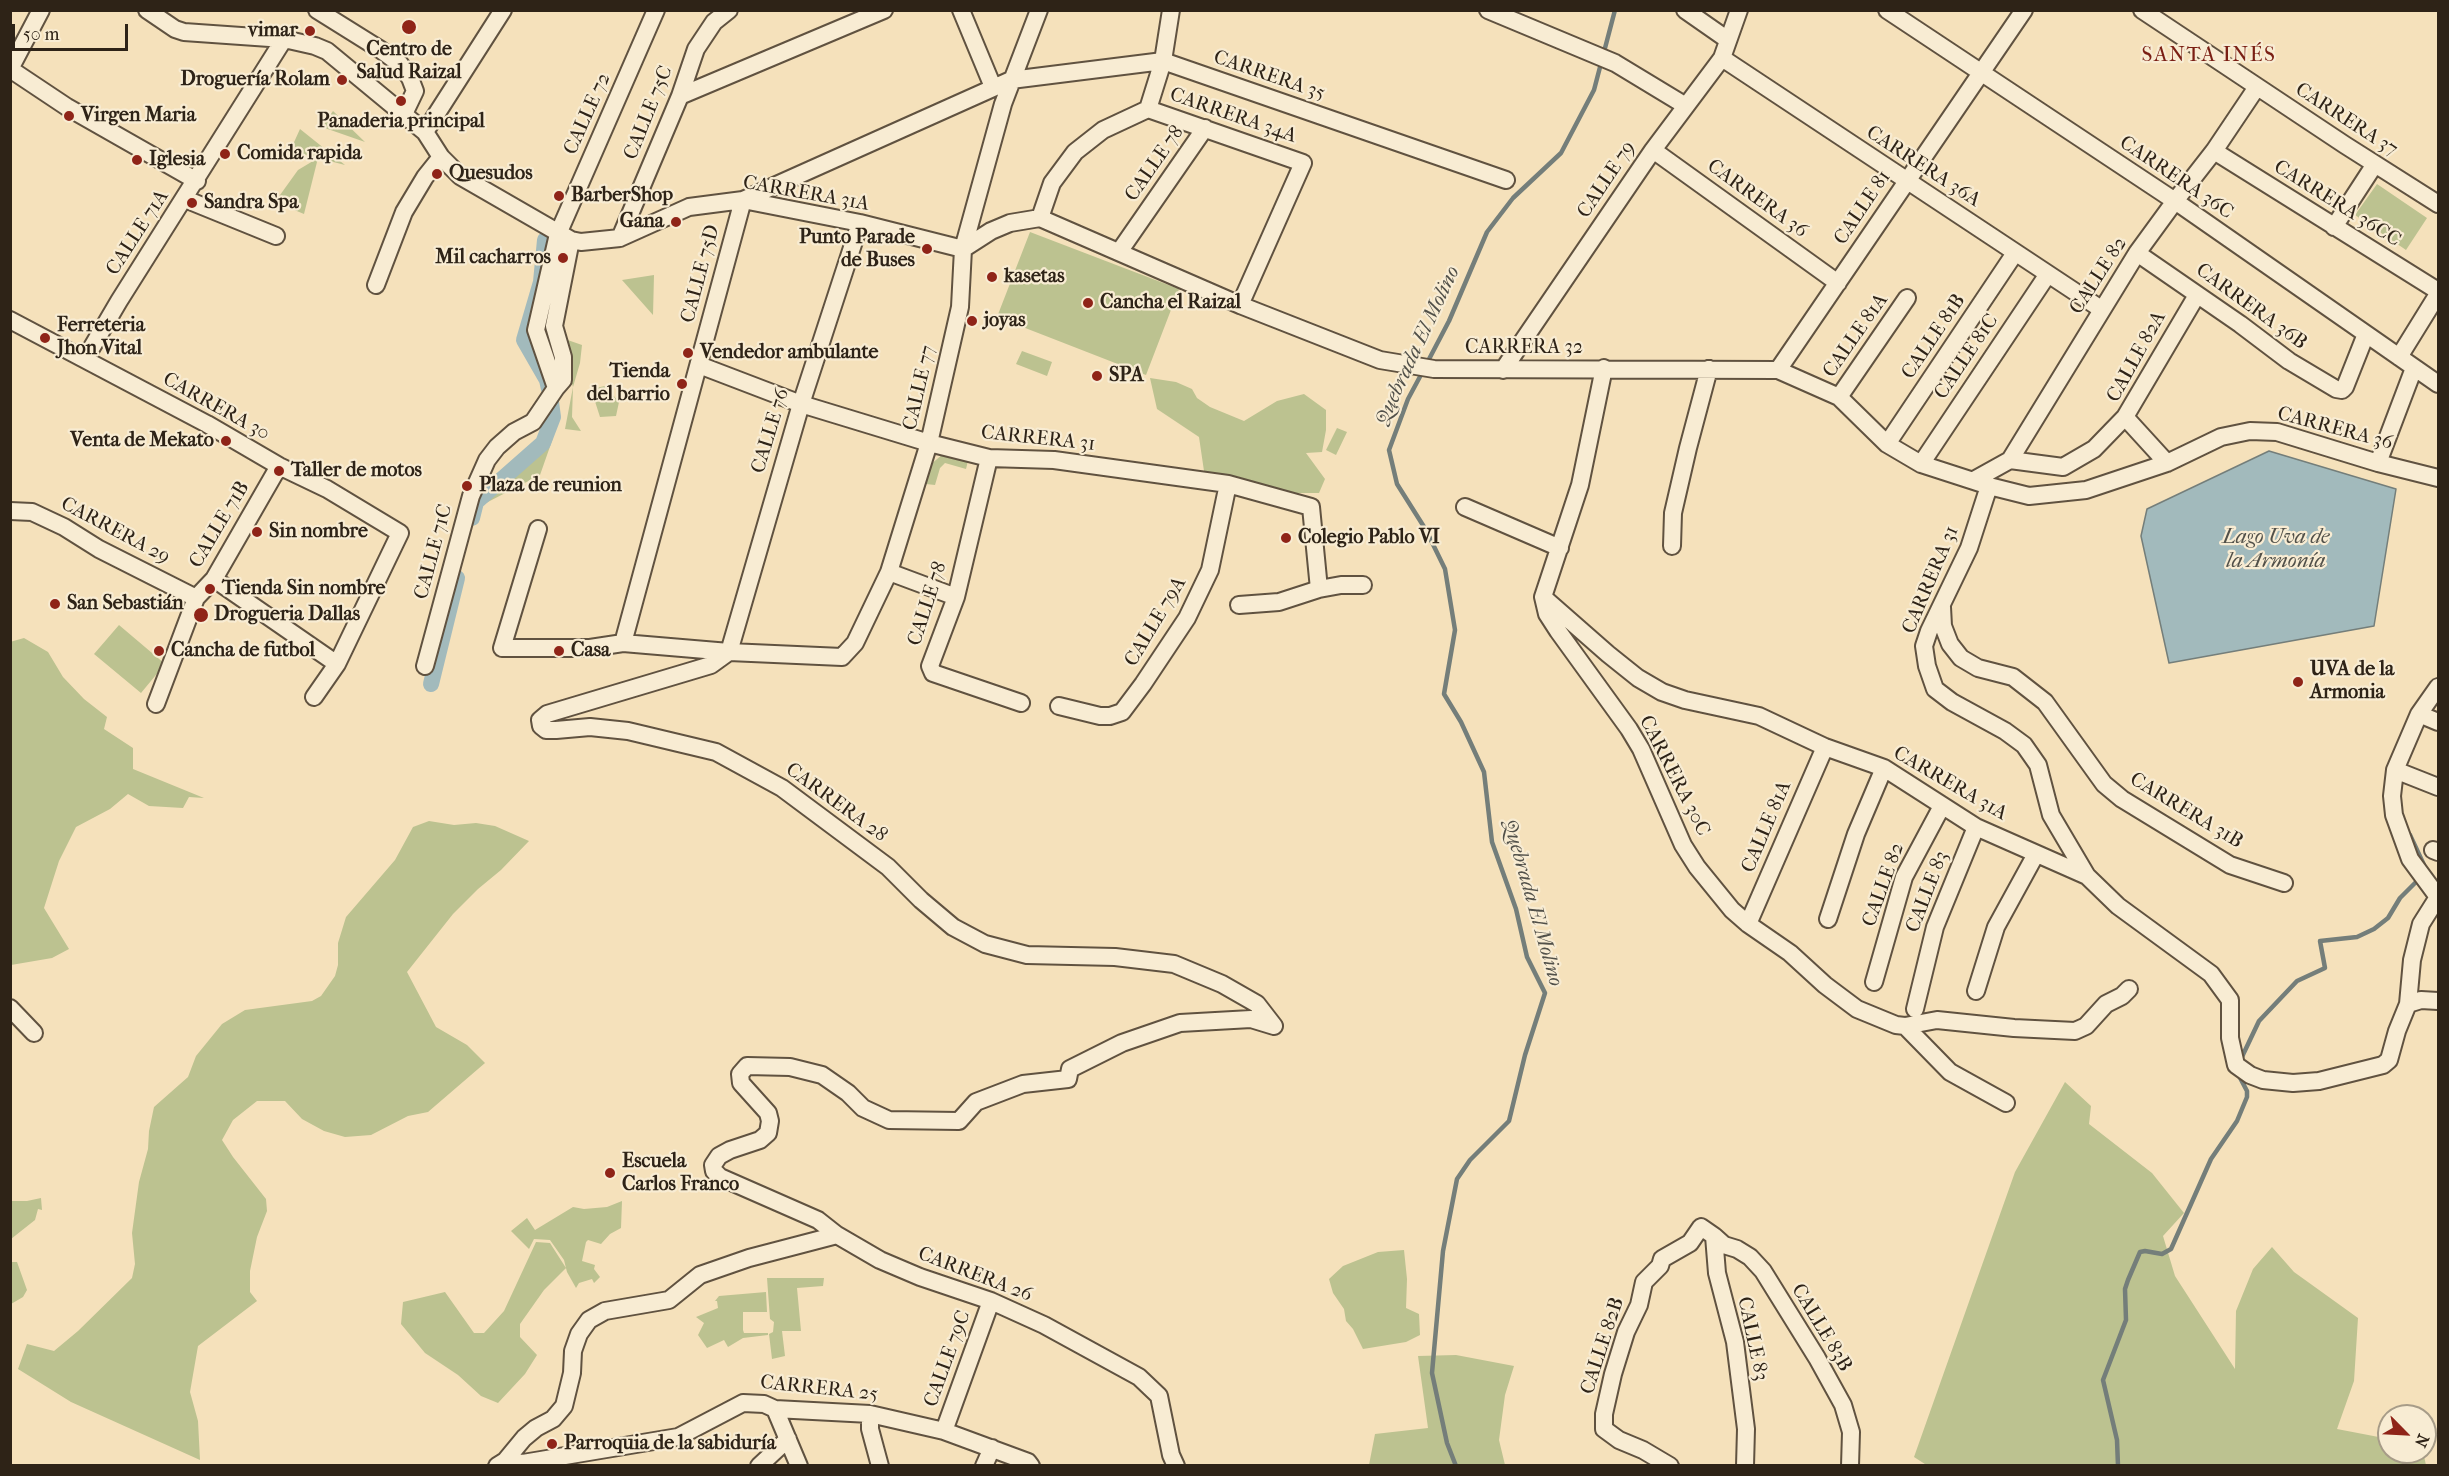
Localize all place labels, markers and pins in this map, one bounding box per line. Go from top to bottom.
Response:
marker: Centro de Salud Raizal [400,18,418,36]
place label: vimar [248,19,298,43]
marker: vimar [303,24,317,38]
place label: Centro de Salud Raizal [356,38,462,85]
place label: Droguería Rolam [180,68,330,92]
marker: Droguería Rolam [335,73,349,87]
marker: Panaderia principal [394,94,408,108]
place label: Virgen Maria [81,104,196,128]
marker: Virgen Maria [62,109,76,123]
place label: Panaderia principal [317,110,485,134]
place label: Comida rapida [237,142,362,166]
marker: Comida rapida [218,147,232,161]
place label: Iglesia [149,148,205,172]
marker: Iglesia [130,153,144,167]
place label: Quesudos [449,162,533,186]
marker: Quesudos [430,167,444,181]
place label: BarberShop [571,184,673,208]
marker: BarberShop [552,189,566,203]
place label: Sandra Spa [204,191,298,215]
marker: Sandra Spa [185,196,199,210]
place label: Gana [620,210,664,234]
marker: Gana [669,215,683,229]
place label: Punto Parade de Buses [799,226,915,273]
marker: Punto Parade de Buses [920,242,934,256]
place label: Mil cacharros [435,246,551,270]
marker: Mil cacharros [556,251,570,265]
place label: kasetas [1004,265,1065,289]
marker: kasetas [985,270,999,284]
place label: Cancha el Raizal [1100,291,1241,315]
marker: Cancha el Raizal [1081,296,1095,310]
place label: joyas [984,309,1026,333]
place label: Ferreteria Jhon Vital [57,314,145,361]
marker: joyas [965,314,979,328]
marker: Ferreteria Jhon Vital [38,331,52,345]
place label: Vendedor ambulante [700,341,878,365]
marker: Vendedor ambulante [681,346,695,360]
place label: Tienda del barrio [587,360,670,407]
place label: SPA [1109,364,1144,388]
marker: SPA [1090,369,1104,383]
marker: Tienda del barrio [675,377,689,391]
place label: Venta de Mekato [70,429,214,453]
marker: Venta de Mekato [219,434,233,448]
place label: Taller de motos [291,459,422,483]
marker: Taller de motos [272,464,286,478]
place label: Plaza de reunion [479,474,622,498]
marker: Plaza de reunion [460,479,474,493]
place label: Sin nombre [269,520,368,544]
marker: Sin nombre [250,525,264,539]
place label: Colegio Pablo VI [1298,526,1440,550]
marker: Colegio Pablo VI [1279,531,1293,545]
place label: Tienda Sin nombre [222,577,385,601]
marker: Tienda Sin nombre [203,582,217,596]
place label: San Sebastián [67,592,184,616]
marker: San Sebastián [48,597,62,611]
place label: Drogueria Dallas [214,603,360,627]
marker: Drogueria Dallas [192,606,210,624]
place label: Cancha de futbol [171,639,315,663]
place label: Casa [571,639,610,663]
marker: Cancha de futbol [152,644,166,658]
marker: Casa [552,644,566,658]
place label: UVA de la Armonia [2310,658,2394,705]
marker: UVA de la Armonia [2291,675,2305,689]
place label: Escuela Carlos Franco [622,1150,739,1197]
marker: Escuela Carlos Franco [603,1166,617,1180]
place label: Parroquia de la sabiduría [564,1432,776,1456]
marker: Parroquia de la sabiduría [545,1437,559,1451]

